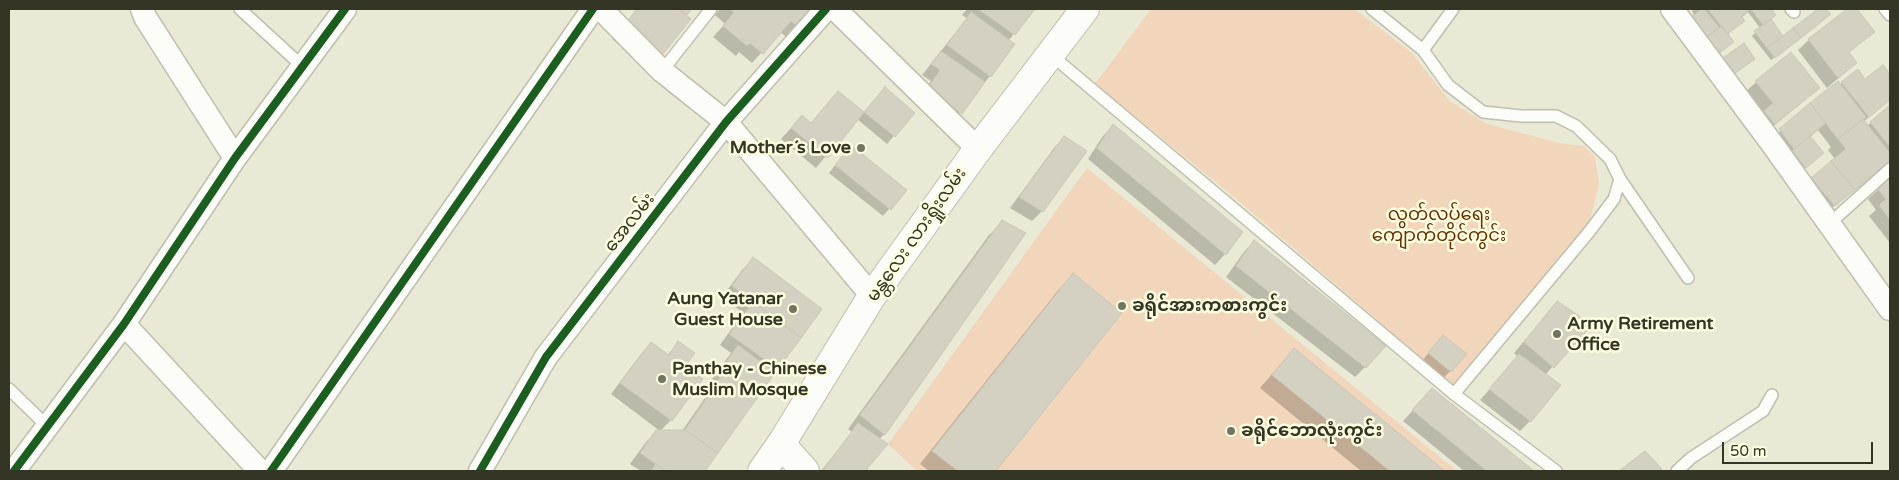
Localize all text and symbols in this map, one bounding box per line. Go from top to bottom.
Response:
place label: Mother´s Love [730,137,851,159]
marker: Mother´s Love [855,142,867,154]
street label: မန္တလေး လားရှိုးလမ်း [863,164,971,306]
street label: အေလမ်း [600,189,660,257]
park label: လွတ်လပ်ရေး ကျောက်တိုင်ကွင်း [1372,204,1506,246]
place label: Aung Yatanar Guest House [667,288,783,330]
place label: ခရိုင်အားကစားကွင်း [1132,295,1287,317]
marker: ခရိုင်အားကစားကွင်း [1116,300,1128,312]
marker: Aung Yatanar Guest House [787,303,799,315]
place label: Army Retirement Office [1567,313,1713,356]
marker: Army Retirement Office [1551,328,1563,340]
place label: Panthay - Chinese Muslim Mosque [672,358,827,400]
marker: Panthay - Chinese Muslim Mosque [656,373,668,385]
place label: ခရိုင်ဘောလုံးကွင်း [1241,420,1382,442]
marker: ခရိုင်ဘောလုံးကွင်း [1225,425,1237,437]
scale bar [1724,432,1875,464]
text: 50 m [1730,442,1767,460]

